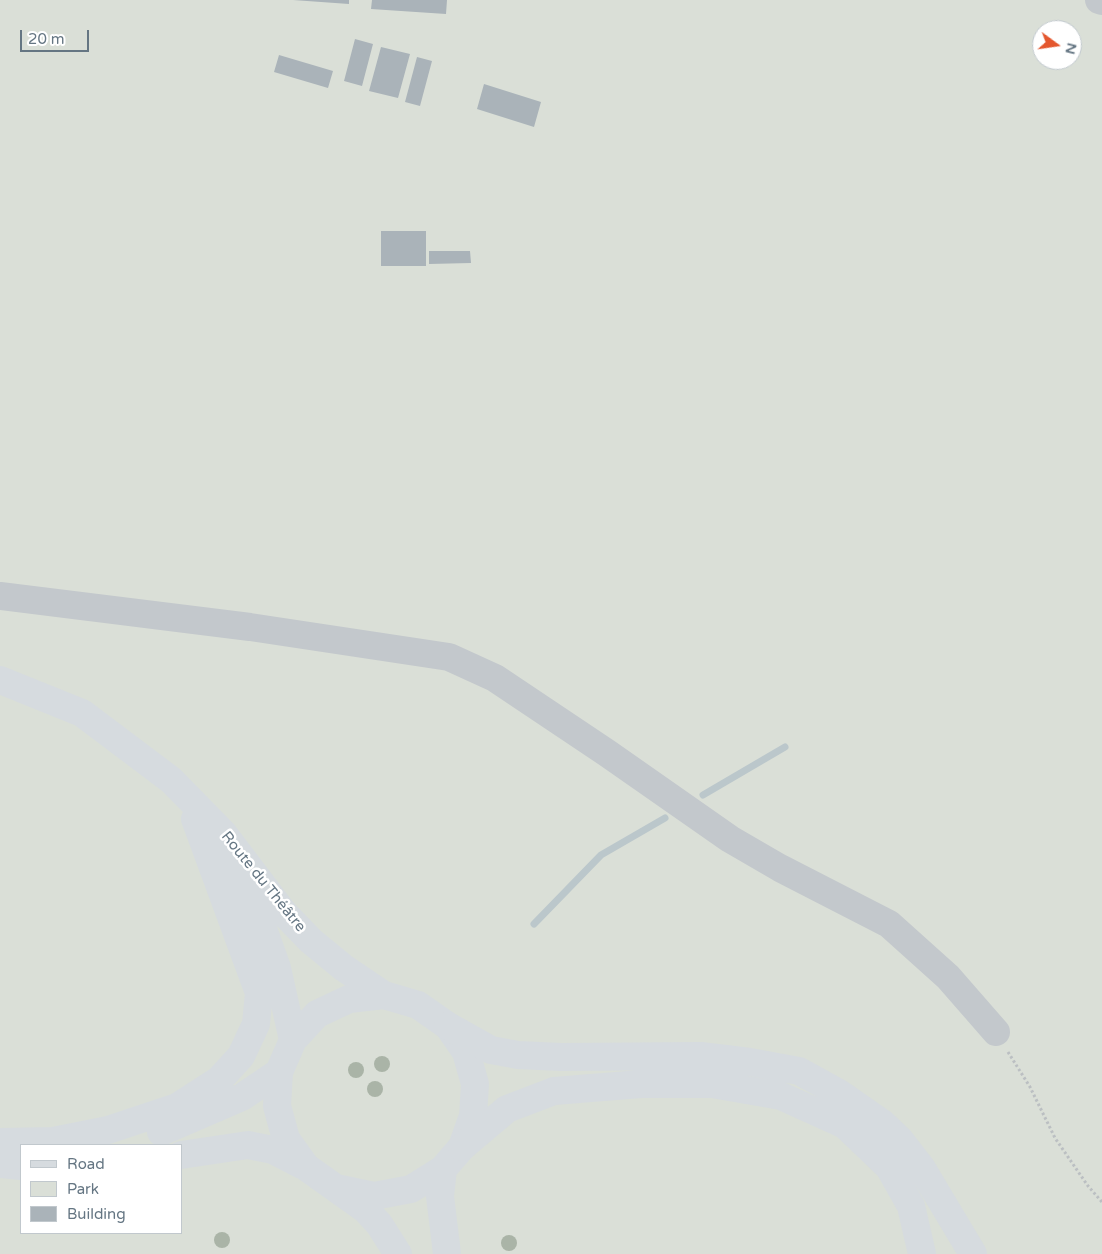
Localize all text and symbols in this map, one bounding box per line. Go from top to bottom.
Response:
scale bar [22,20,91,52]
north arrow [1032,20,1082,70]
text: 20 m [28,30,65,48]
text: N [1061,41,1081,56]
street label: Route du Théâtre [217,828,309,936]
legend [20,1144,182,1234]
text: Road [67,1155,105,1173]
text: Park [67,1180,99,1198]
text: Building [67,1205,126,1223]

